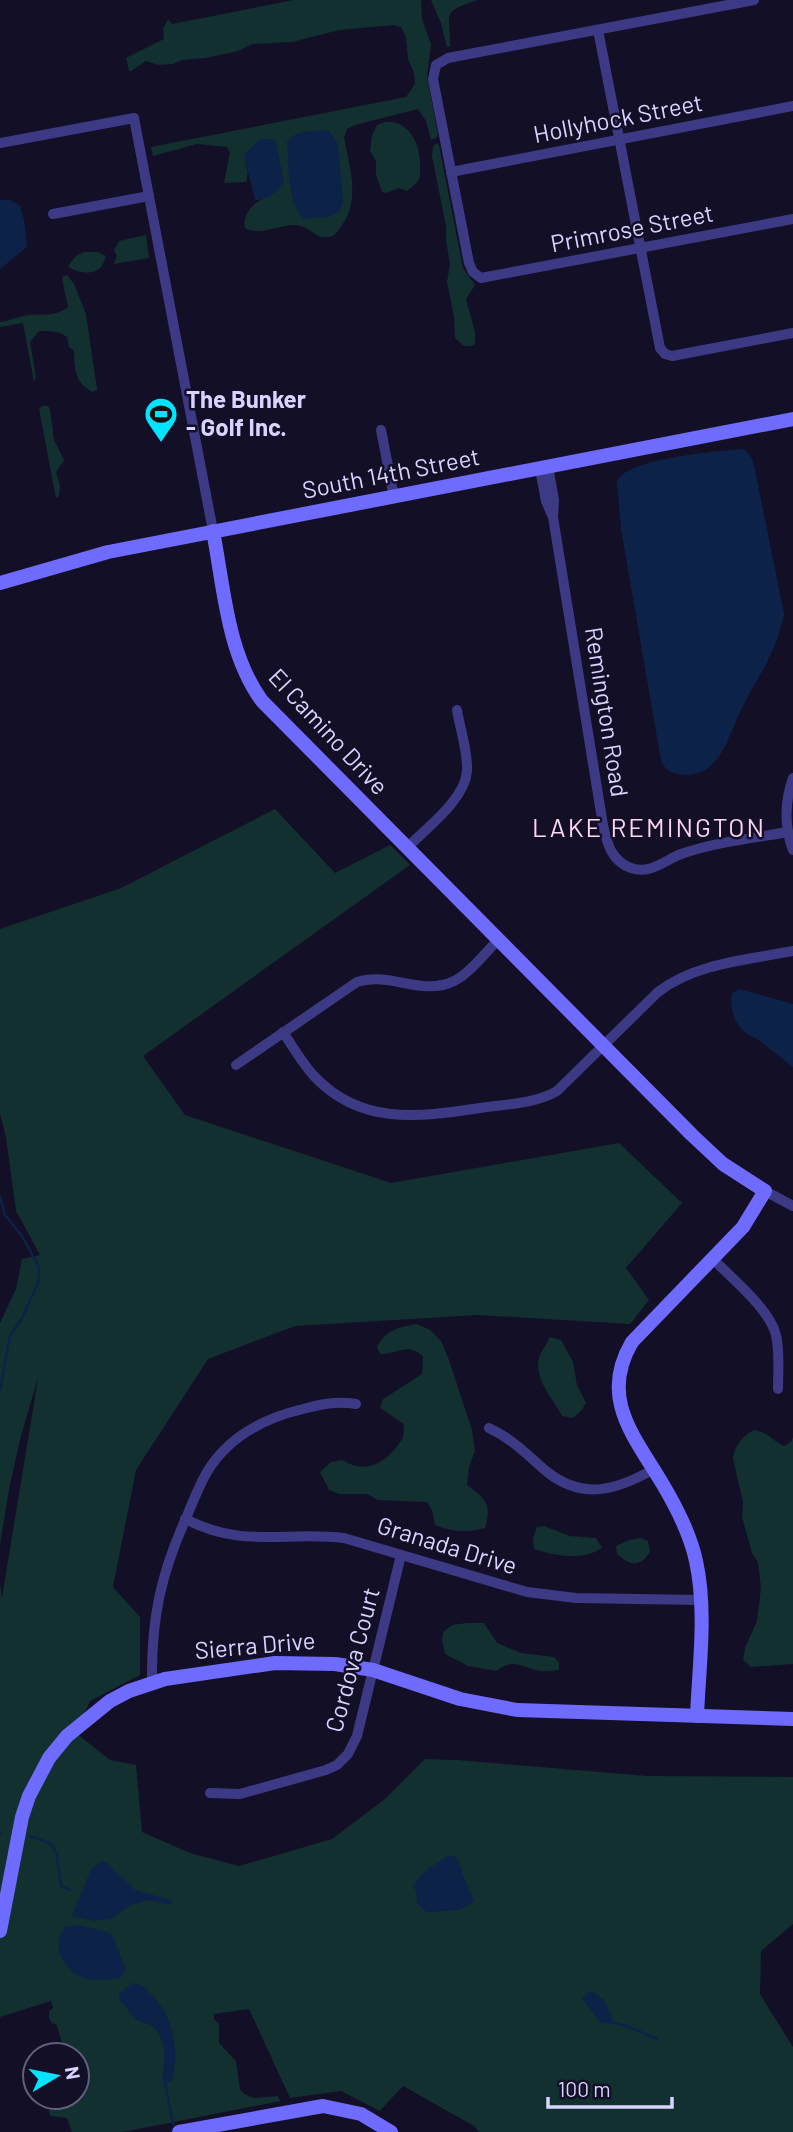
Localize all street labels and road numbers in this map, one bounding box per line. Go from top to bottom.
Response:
street label: Hollyhock Street [531,87,705,148]
street label: Primrose Street [548,198,716,258]
street label: South 14th Street [300,441,482,504]
street label: Remington Road [580,625,635,799]
street label: El Camino Drive [263,662,395,800]
street label: Granada Drive [374,1510,521,1580]
street label: Cordova Court [318,1584,385,1735]
street label: Sierra Drive [193,1625,316,1664]

